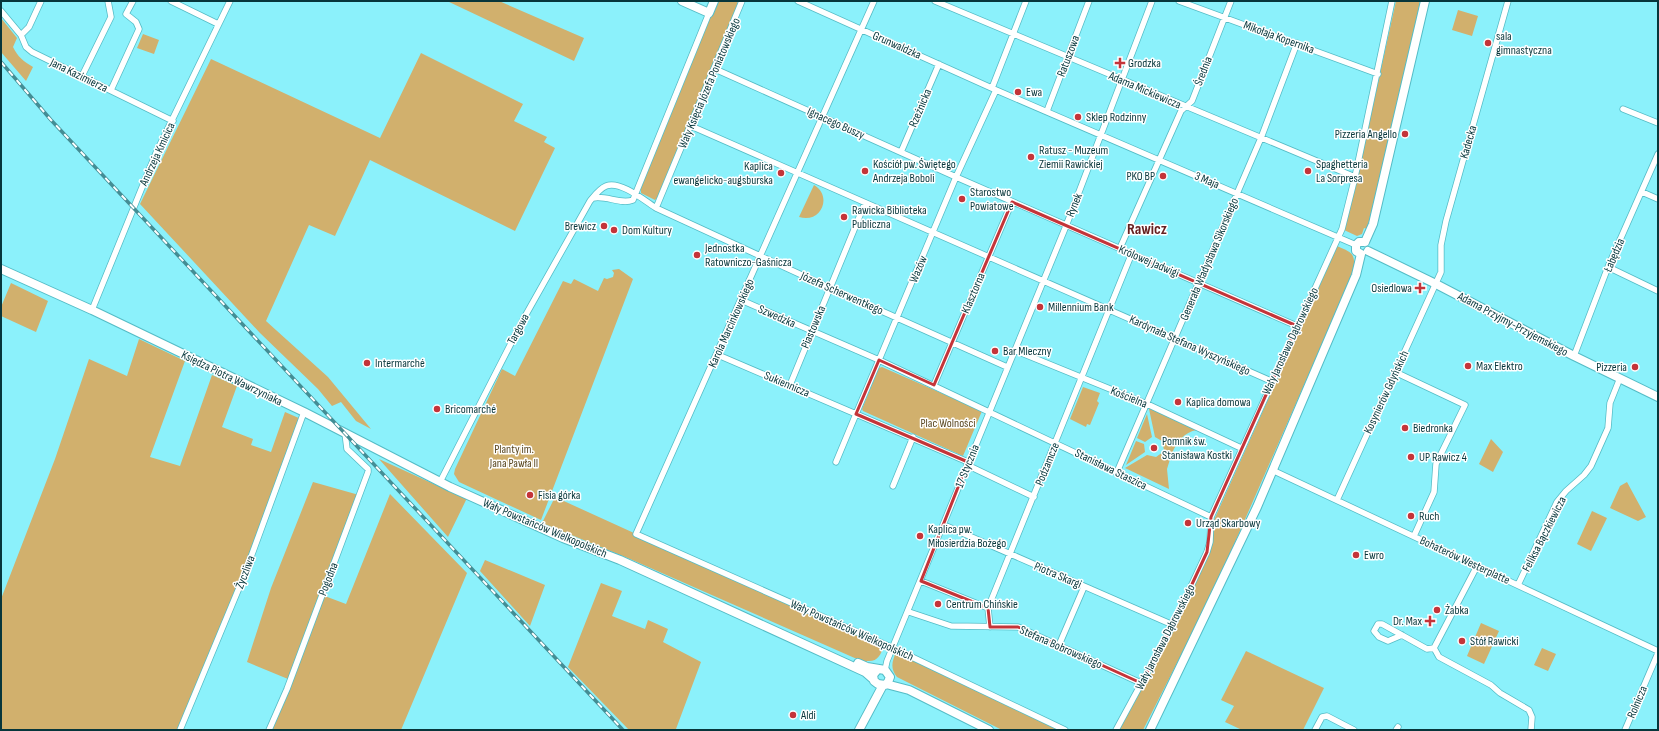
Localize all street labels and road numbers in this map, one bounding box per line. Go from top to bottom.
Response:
street label: Wały Księcia Józefa Poniatowskiego [675,16,744,151]
street label: Mikołaja Kopernika [1241,18,1317,57]
street label: Grunwaldzka [870,28,924,63]
street label: Ratuszowa [1054,33,1083,79]
street label: Średnia [1191,54,1216,88]
street label: Jana Kazimierza [47,55,110,96]
street label: Adama Mickiewicza [1105,68,1184,113]
street label: Rzeźnicka [906,86,935,130]
street label: Ignacego Buszy [805,104,867,143]
street label: Andrzeja Kmicica [136,120,179,189]
street label: Kadecka [1457,123,1480,160]
street label: 3 Maja [1192,169,1222,192]
street label: Rynek [1063,191,1086,219]
street label: Generała Władysława Sikorskiego [1177,196,1242,323]
street label: Łabędzia [1600,236,1628,275]
street label: Królowej Jadwigi [1116,242,1181,281]
street label: Wazów [906,253,931,285]
street label: Józefa Scherwentkego [797,268,886,318]
street label: Klasztorna [958,270,989,316]
street label: Karola Marcinkowskiego [705,276,758,370]
street label: Wały Jarosława Dąbrowskiego [1259,285,1322,397]
street label: Adama Przyjmy-Przyjemskiego [1454,288,1571,360]
street label: Szwedzka [756,302,798,331]
street label: Piastowska [798,303,829,351]
street label: Targowa [504,311,533,347]
street label: Kardynała Stefana Wyszyńskiego [1127,312,1253,379]
street label: Księdza Piotra Wawrzyniaka [179,347,285,410]
street label: Kosynierów Gdyńskich [1361,348,1412,436]
street label: Sukiennicza [762,368,812,401]
street label: Kościelna [1108,383,1150,412]
street label: Podzamcze [1032,440,1063,488]
street label: 17 Stycznia [952,442,983,490]
street label: Stanisława Staszica [1072,446,1150,494]
street label: Feliksa Bączkiewicza [1519,494,1570,574]
street label: Wały Powstańców Wielkopolskich [480,495,609,561]
street label: Bohaterów Westerplatte [1417,533,1512,588]
street label: Życzliwa [232,553,259,591]
street label: Piotra Skargi [1032,559,1084,592]
street label: Pogodna [315,560,342,598]
street label: Wały Jarosława Dąbrowskiego [1132,582,1199,693]
street label: Wały Powstańców Wielkopolskich [788,596,916,664]
street label: Stefana Bobrowskiego [1017,622,1105,672]
street label: Rolnicza [1624,683,1651,721]

